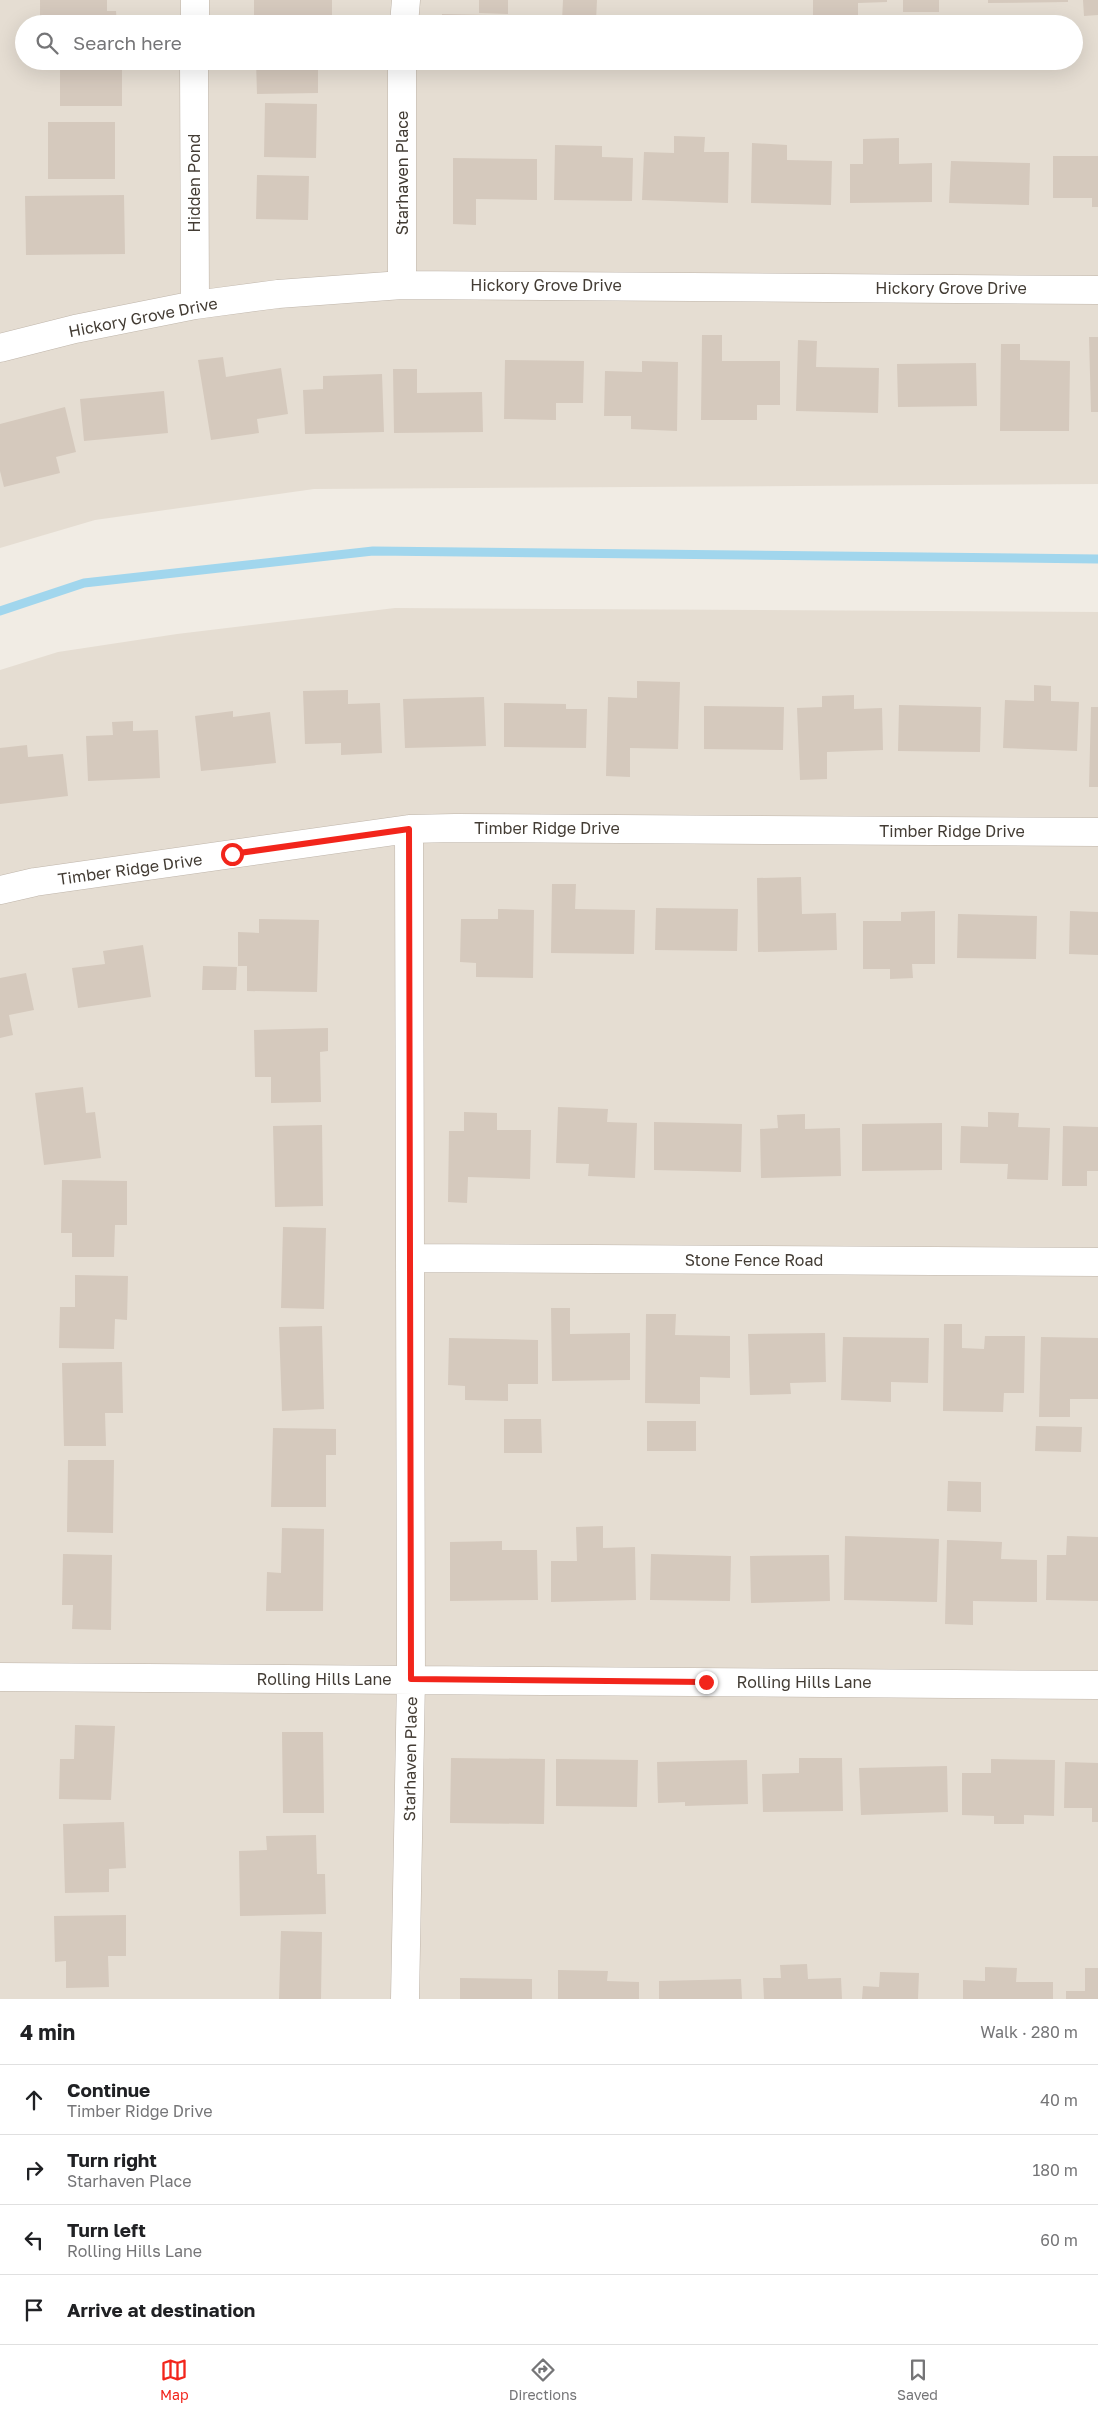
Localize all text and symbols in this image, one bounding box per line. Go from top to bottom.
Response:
search box [15,15,1083,70]
icon: search [33,29,61,57]
text: Search here [73,31,182,54]
street label: Starhaven Place [392,111,412,235]
street label: Hidden Pond [184,134,204,232]
street label: Hickory Grove Drive [470,275,622,295]
street label: Hickory Grove Drive [875,278,1027,298]
street label: Hickory Grove Drive [67,293,219,341]
street label: Timber Ridge Drive [474,818,620,838]
street label: Timber Ridge Drive [879,821,1025,841]
route start [221,843,244,866]
street label: Timber Ridge Drive [57,849,203,889]
street label: Stone Fence Road [685,1250,823,1270]
street label: Rolling Hills Lane [256,1669,392,1689]
route end [695,1671,718,1694]
street label: Rolling Hills Lane [736,1672,872,1692]
street label: Starhaven Place [399,1697,421,1821]
text: 4 min [20,2019,75,2045]
text: Walk · 280 m [980,2022,1078,2042]
text: Continue [67,2078,150,2101]
icon: ahead [20,2086,48,2114]
text: 40 m [1040,2090,1078,2110]
text: Timber Ridge Drive [67,2101,213,2121]
text: Turn right [67,2148,157,2171]
icon: right [20,2156,48,2184]
text: 180 m [1032,2160,1078,2180]
text: Starhaven Place [67,2171,192,2191]
text: Turn left [67,2218,146,2241]
icon: left [20,2226,48,2254]
text: 60 m [1040,2230,1078,2250]
text: Rolling Hills Lane [67,2241,202,2261]
icon: arrive [20,2296,48,2324]
text: Arrive at destination [67,2298,255,2321]
tab: Map [160,2356,189,2403]
tab: Directions [509,2356,577,2403]
tab: Saved [897,2356,938,2403]

